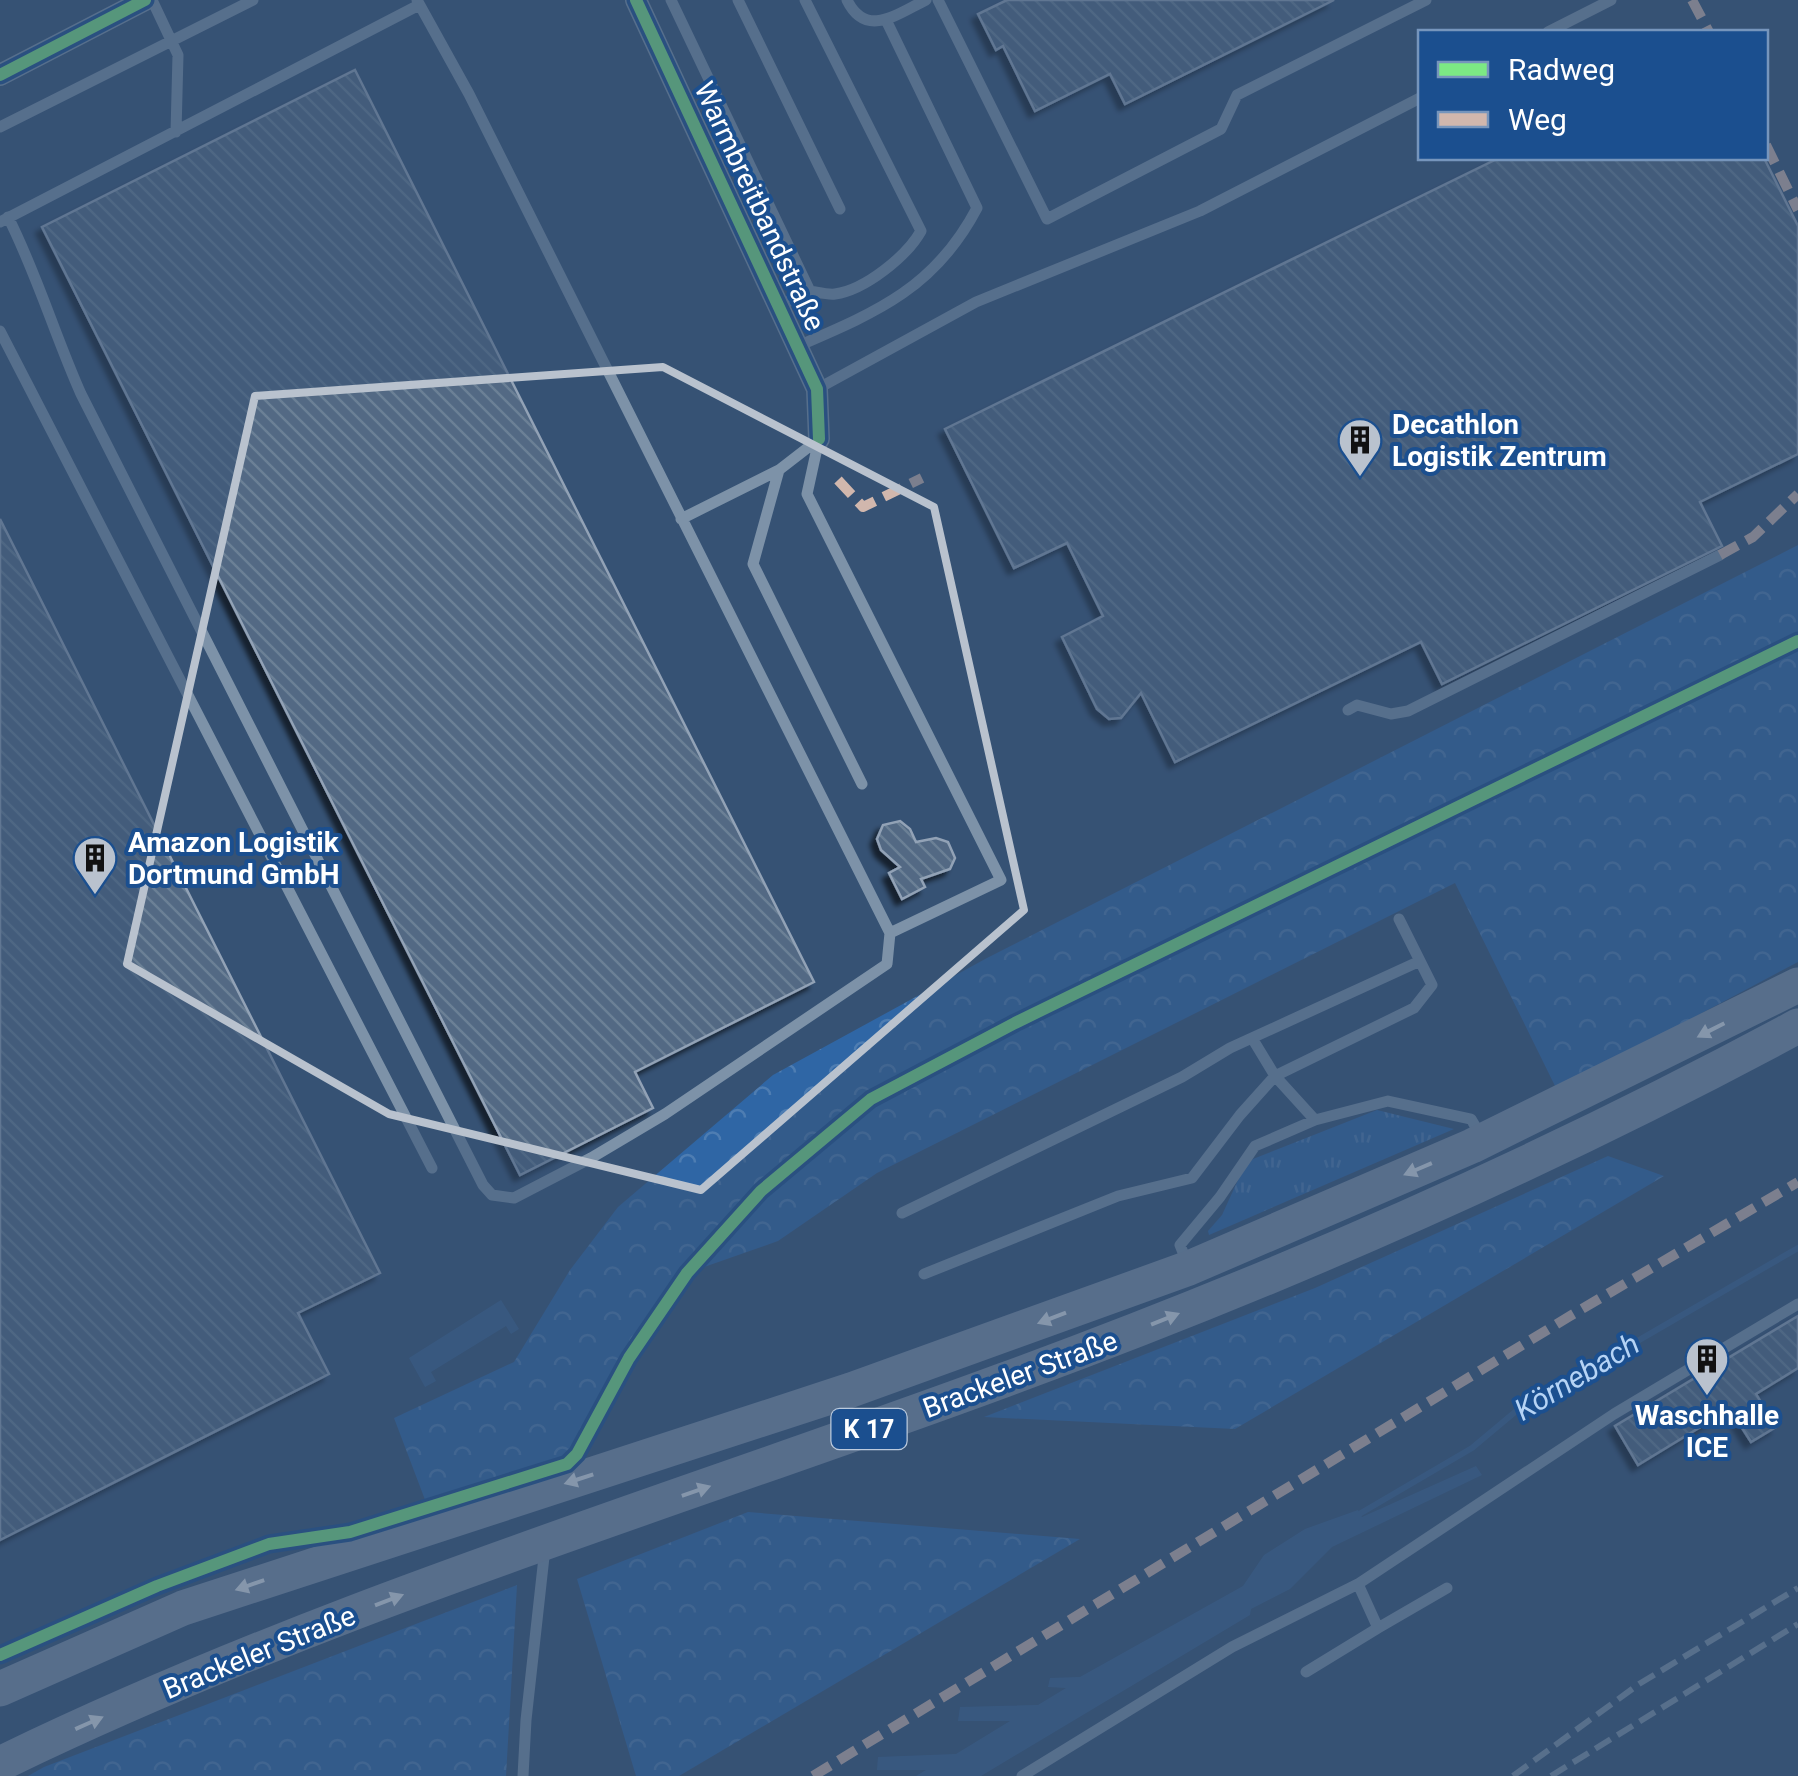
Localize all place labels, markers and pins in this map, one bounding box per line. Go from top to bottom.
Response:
place label: Decathlon Logistik Zentrum [1392,408,1607,473]
building icon: Decathlon Logistik Zentrum [1337,417,1383,478]
place label: Amazon Logistik Dortmund GmbH [128,826,340,891]
building icon: Amazon Logistik Dortmund GmbH [72,835,118,896]
building icon: Waschhalle ICE [1684,1336,1730,1397]
place label: Waschhalle ICE [1635,1399,1779,1464]

